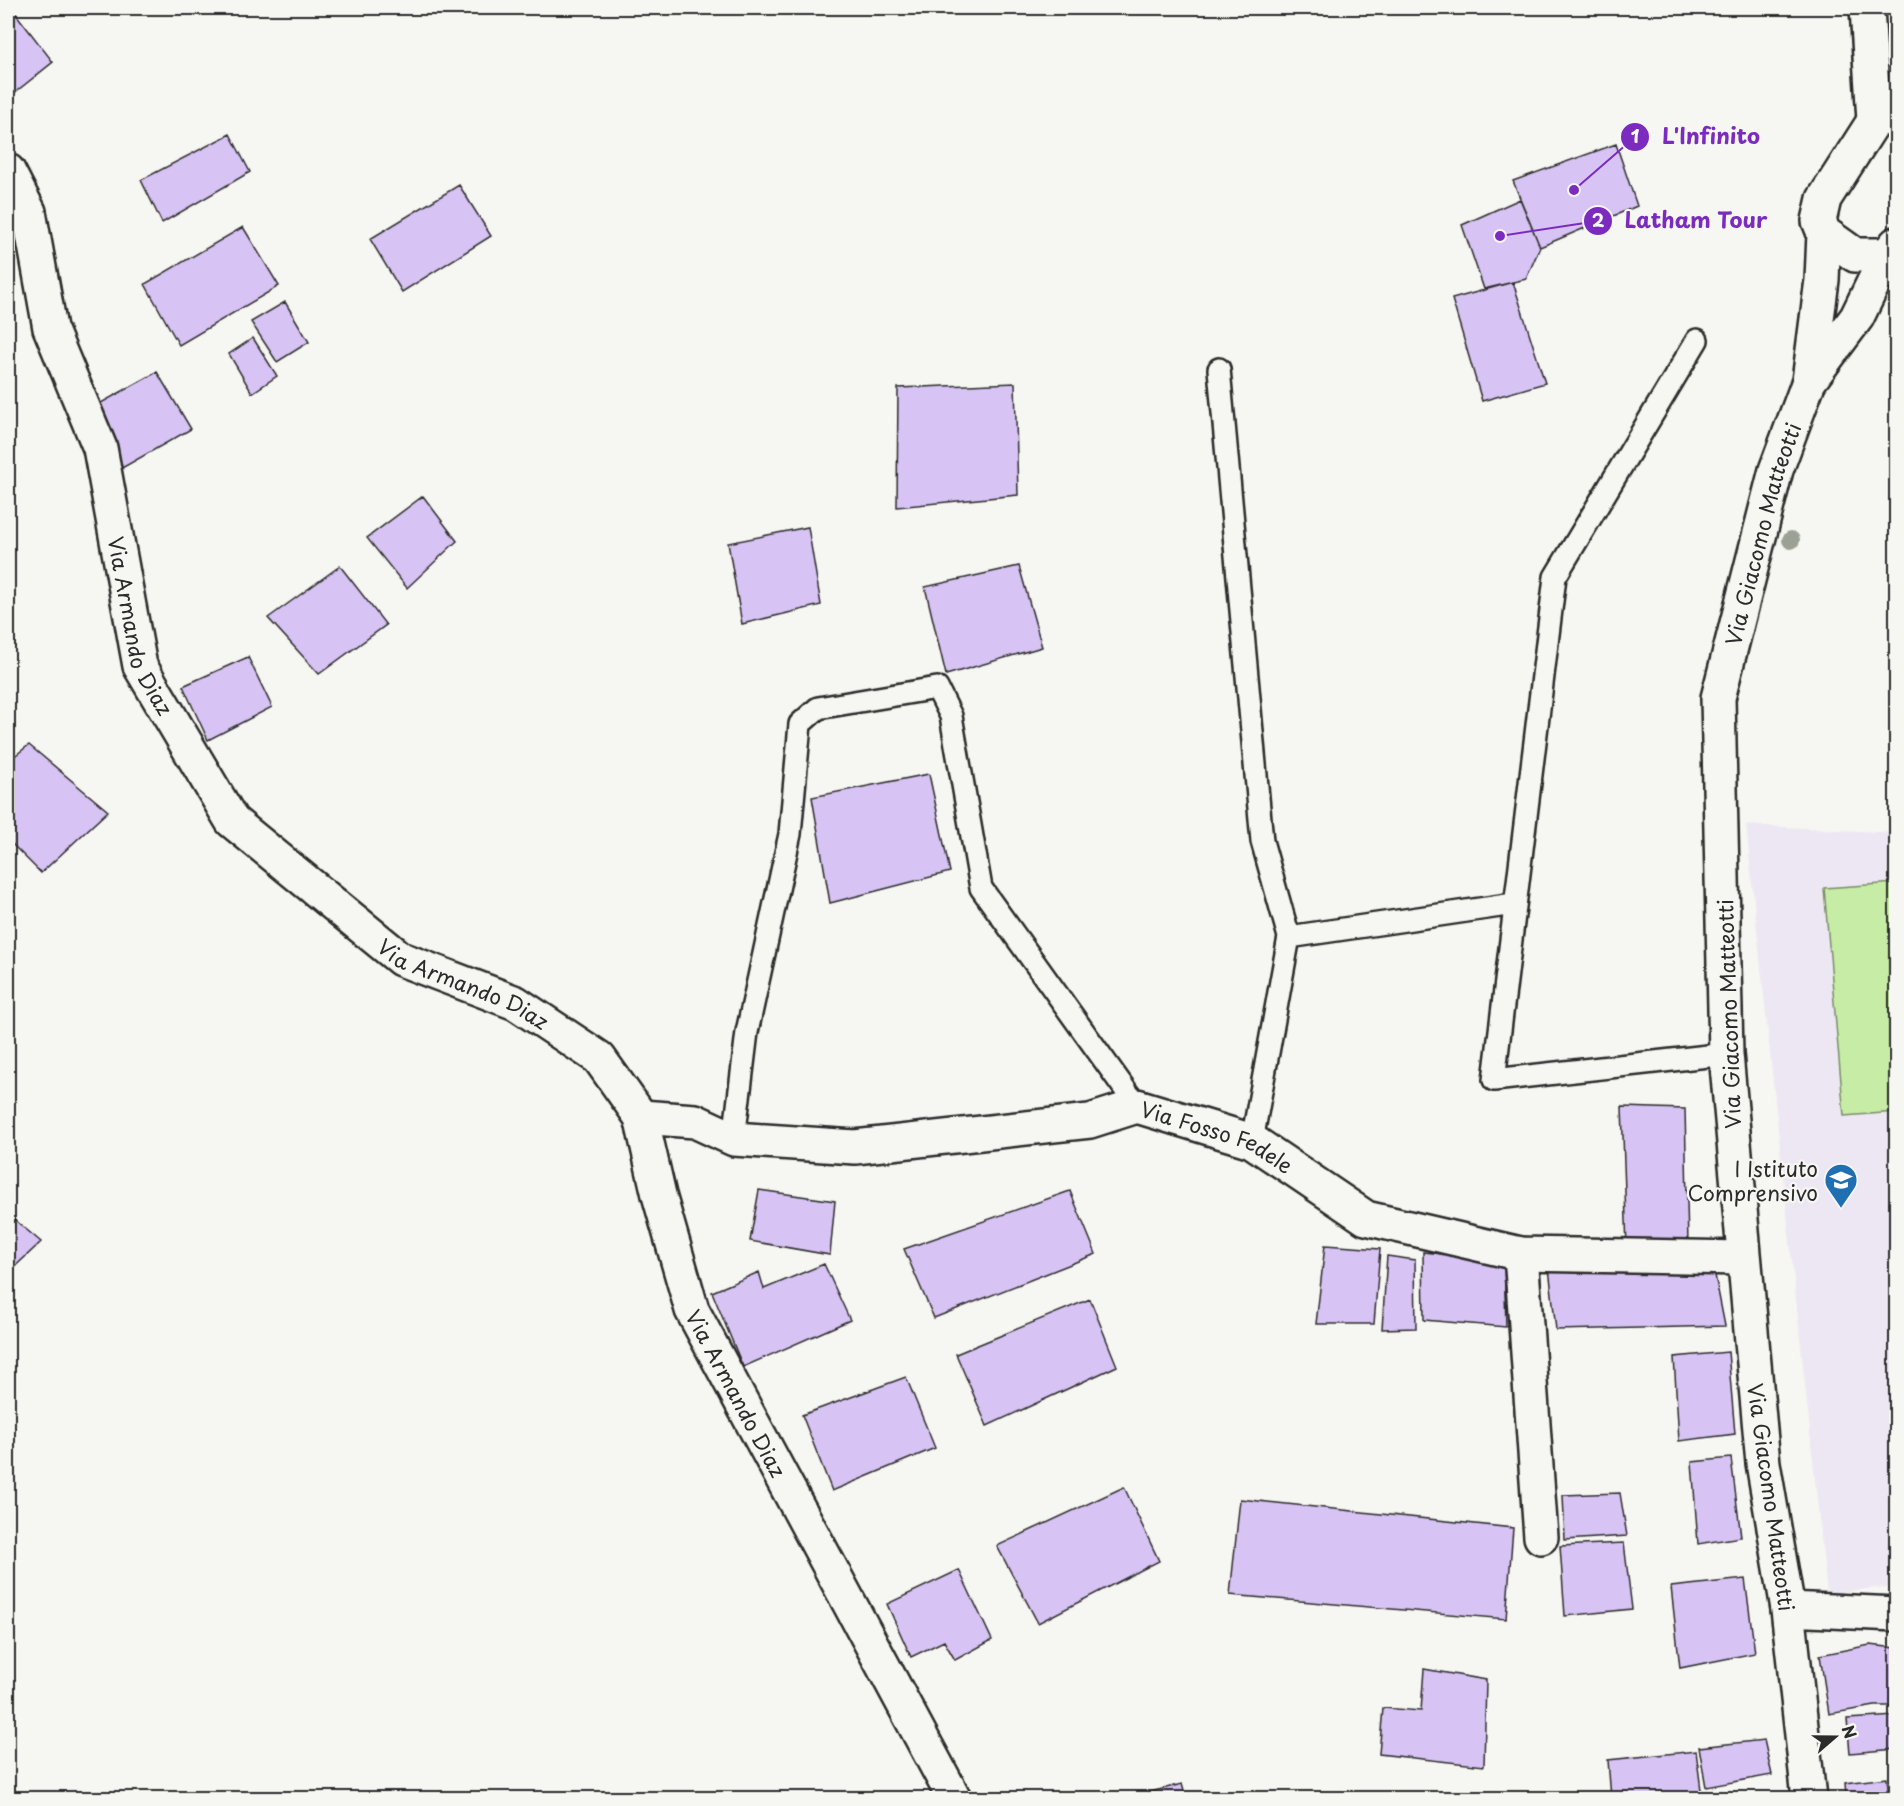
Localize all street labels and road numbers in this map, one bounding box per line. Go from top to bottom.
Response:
street label: Via Giacomo Matteotti [1716,418,1808,649]
street label: Via Armando Diaz [101,534,182,721]
street label: Via Giacomo Matteotti [1708,899,1748,1129]
street label: Via Armando Diaz [371,930,556,1037]
street label: Via Fosso Fedele [1137,1092,1300,1181]
street label: Via Armando Diaz [678,1303,795,1483]
street label: Via Giacomo Matteotti [1740,1381,1804,1613]

